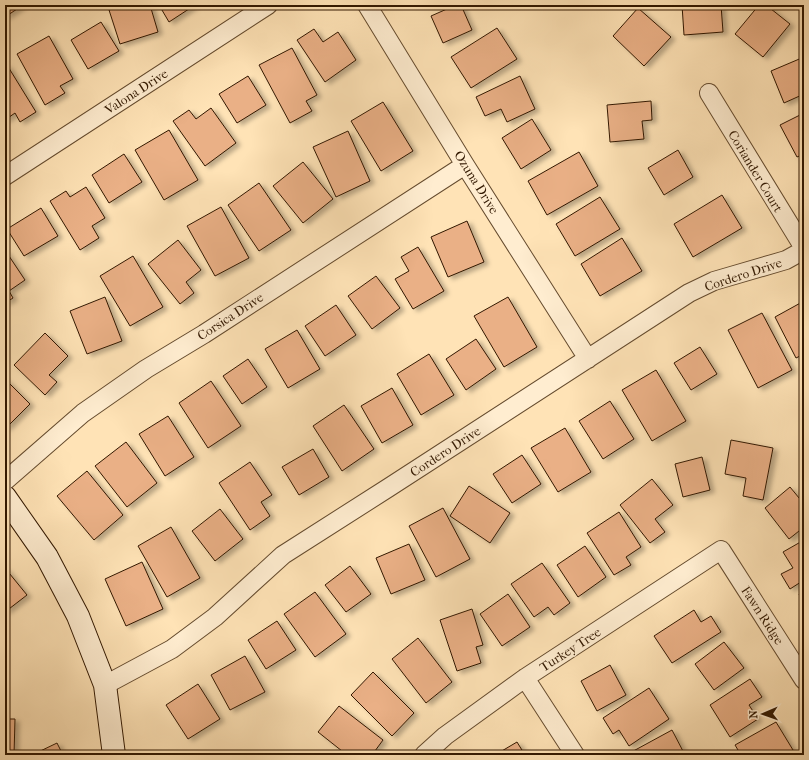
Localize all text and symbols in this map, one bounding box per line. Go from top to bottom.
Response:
street label: Valona Drive [101,65,171,118]
street label: Coriander Court [725,128,786,215]
street label: Ozuna Drive [451,148,502,217]
street label: Cordero Drive [702,255,784,294]
street label: Corsica Drive [194,289,267,343]
street label: Cordero Drive [407,423,484,480]
street label: Fawn Ridge [738,583,787,648]
street label: Turkey Tree [537,624,604,675]
north arrow [743,694,783,734]
text: N [747,709,760,719]

